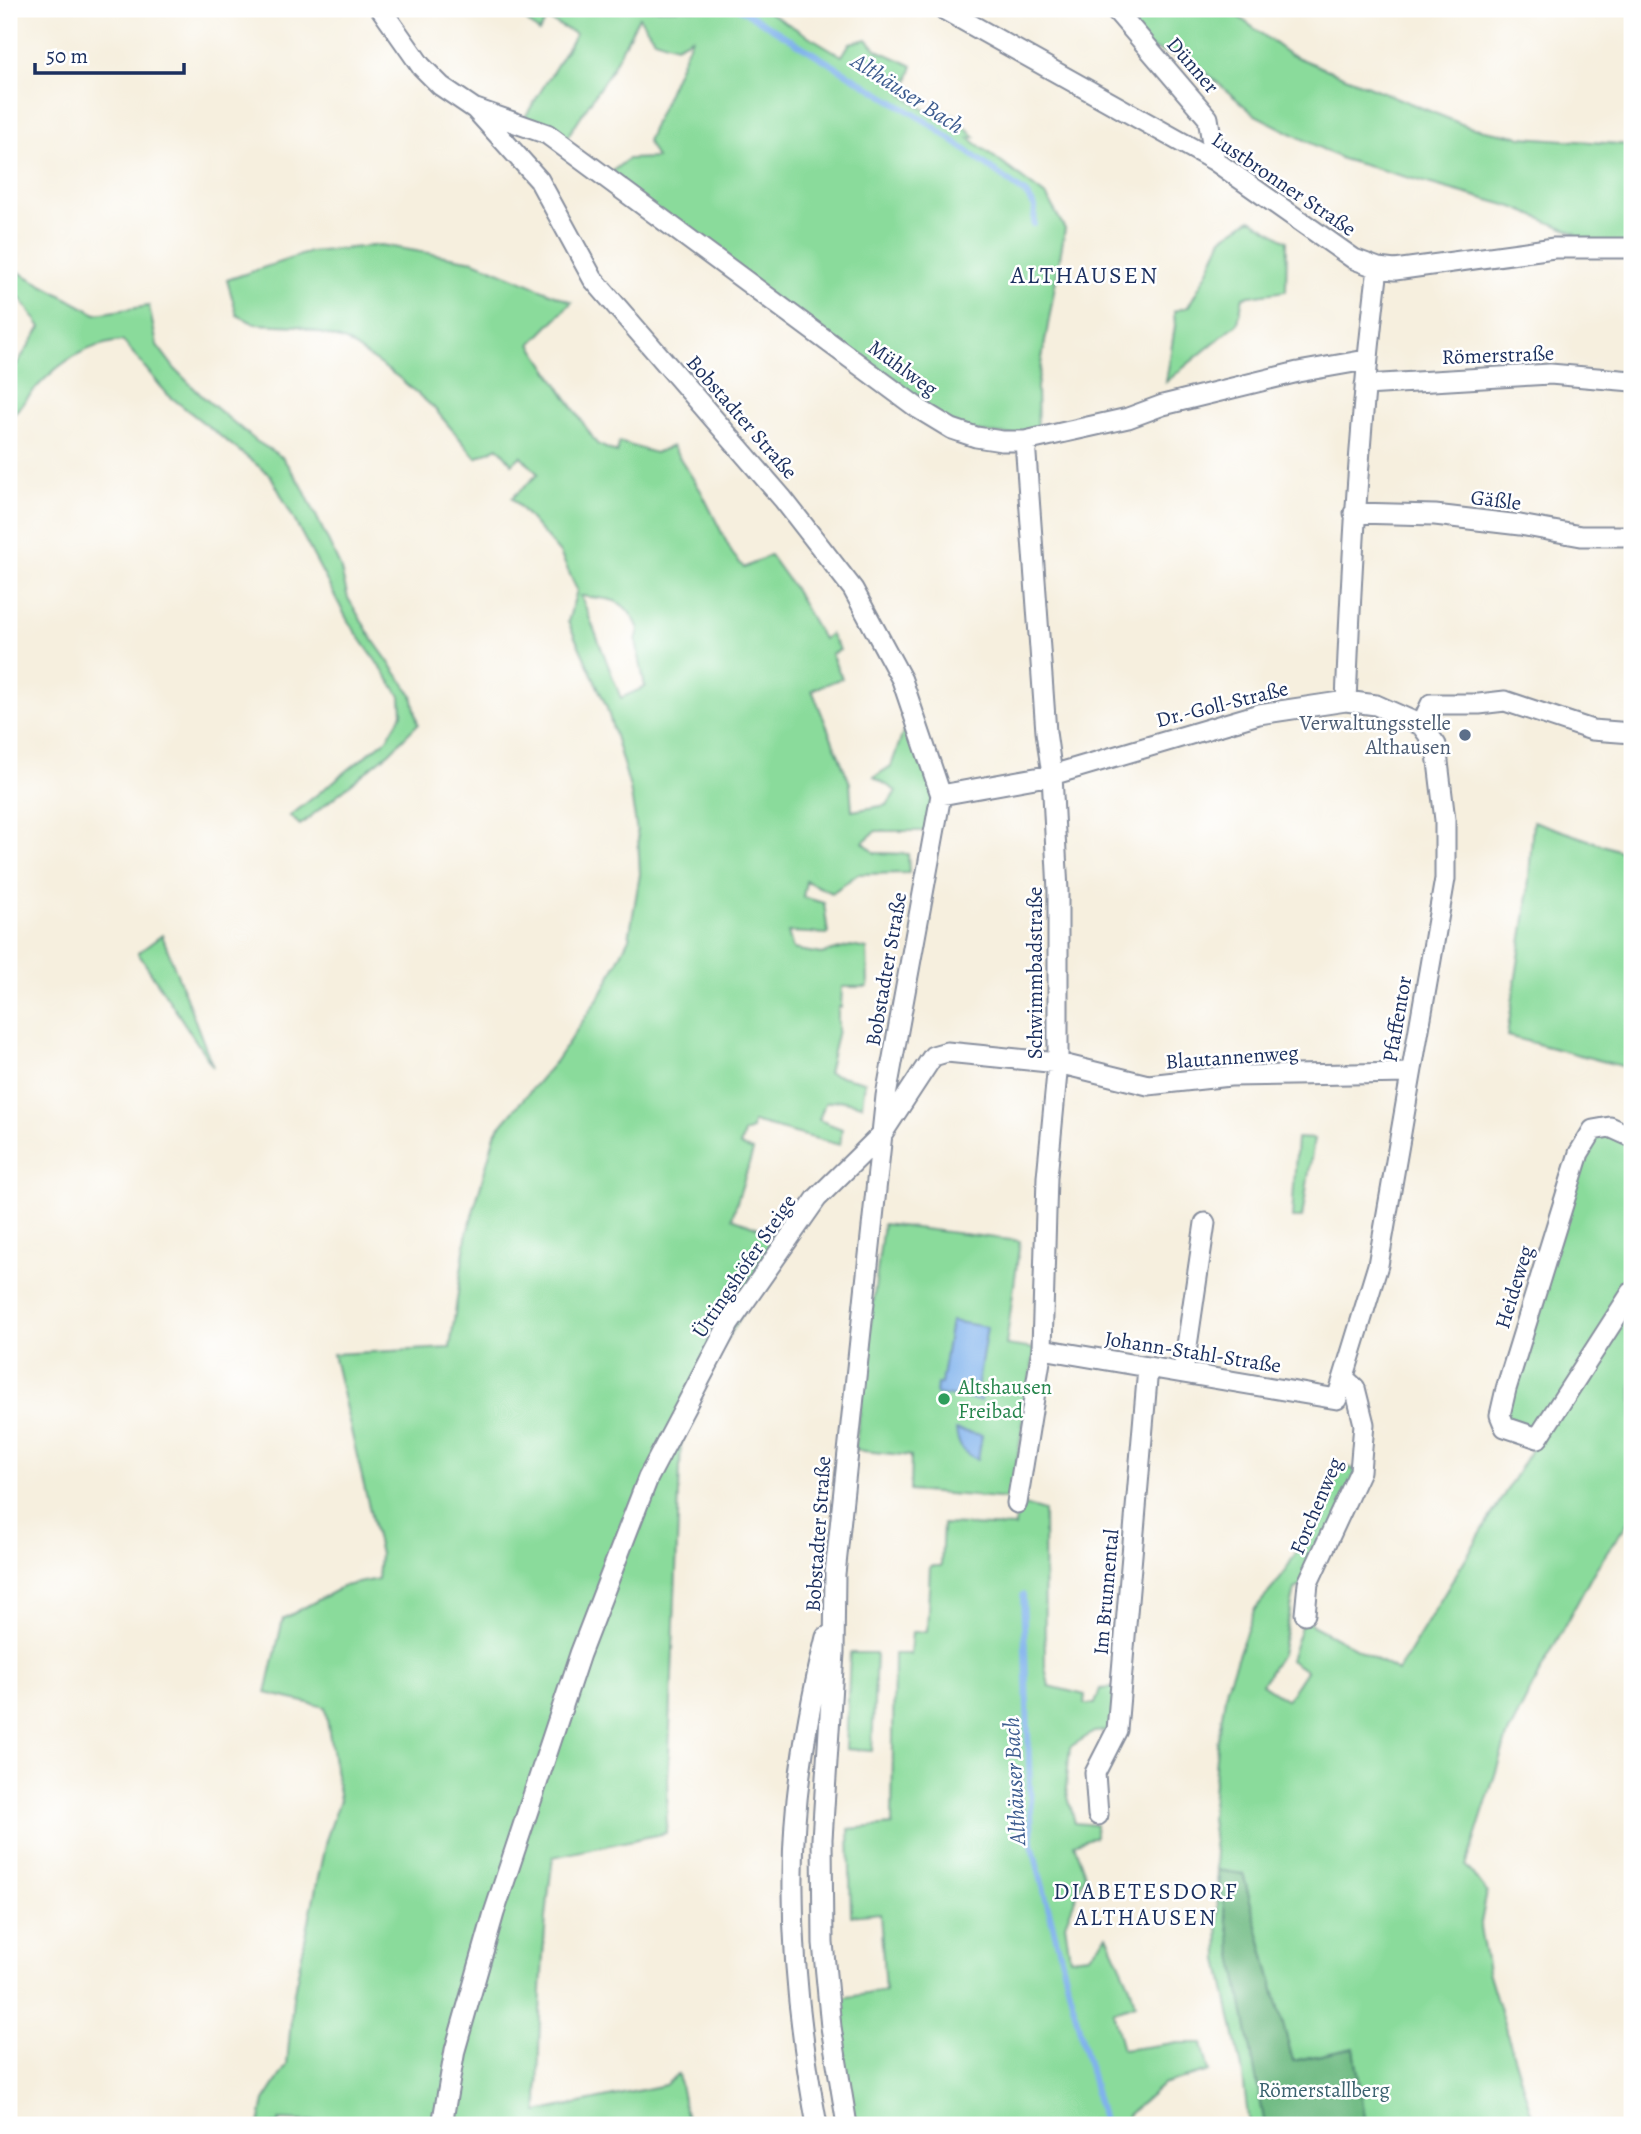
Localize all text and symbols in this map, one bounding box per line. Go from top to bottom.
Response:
street label: Dünner [1161,31,1225,99]
scale bar [35,32,184,76]
text: 50 m [46,42,88,70]
water label: Althäuser Bach [845,45,970,141]
street label: Lustbronner Straße [1206,125,1362,243]
district label: ALTHAUSEN [1010,259,1159,291]
street label: Mühlweg [863,333,944,403]
street label: Römerstraße [1441,339,1555,371]
street label: Bobstadter Straße [680,349,804,485]
street label: Gäßle [1469,483,1523,517]
street label: Dr.-Goll-Straße [1153,674,1291,734]
place label: Verwaltungsstelle Althausen [1298,709,1451,761]
marker: Verwaltungsstelle Althausen [1457,727,1473,743]
street label: Schwimmbadstraße [1021,887,1049,1059]
street label: Bobstadter Straße [859,890,913,1048]
street label: Pfaffentor [1376,974,1418,1064]
street label: Blautannenweg [1165,1038,1300,1076]
street label: Üttingshöfer Steige [685,1189,803,1343]
street label: Heideweg [1488,1242,1540,1332]
street label: Johann-Stahl-Straße [1103,1324,1283,1380]
place label: Altshausen Freibad [957,1373,1052,1425]
marker: Altshausen Freibad [936,1391,952,1407]
street label: Forchenweg [1283,1453,1349,1559]
street label: Bobstadter Straße [799,1455,837,1613]
street label: Im Brunnental [1087,1528,1125,1656]
water label: Althäuser Bach [996,1716,1033,1847]
district label: DIABETESDORF ALTHAUSEN [1053,1876,1239,1933]
park label: Römerstallberg [1258,2076,1390,2104]

